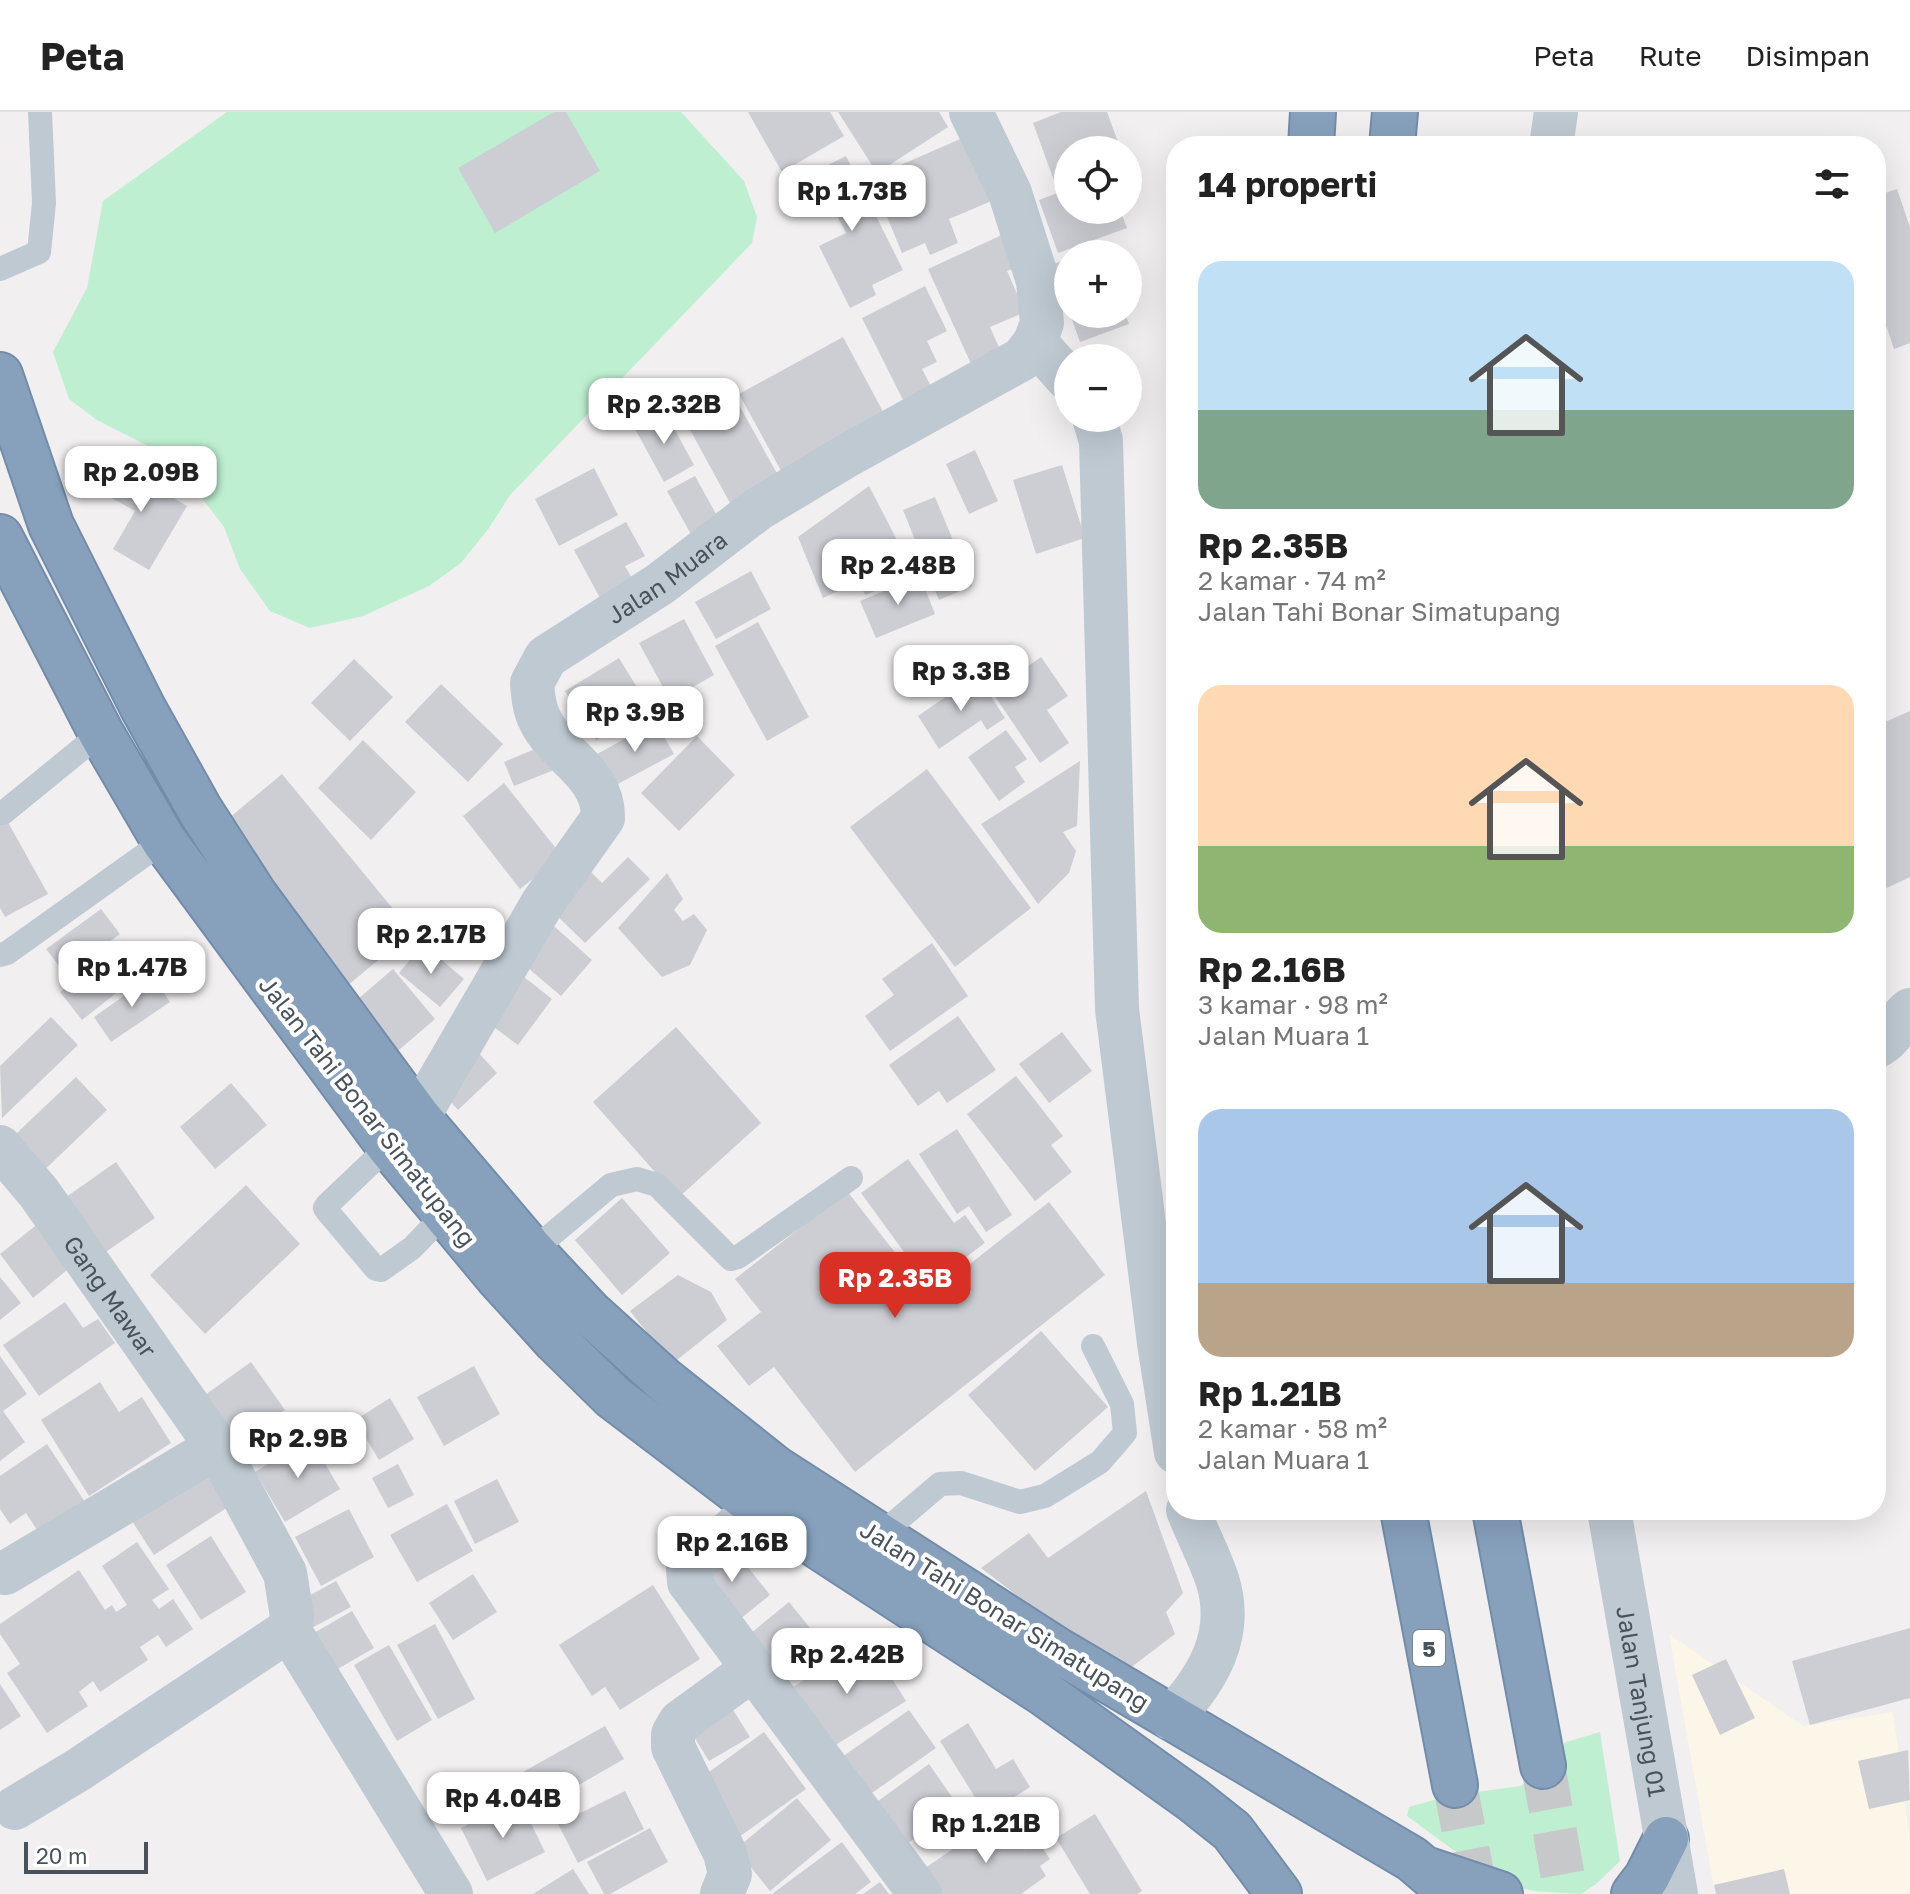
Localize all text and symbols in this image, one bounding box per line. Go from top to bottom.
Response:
text: Peta [40,33,125,78]
text: Peta [1533,39,1595,72]
text: Rute [1639,39,1702,72]
text: Disimpan [1746,39,1870,72]
map controls [1054,136,1142,432]
button: locate [1054,136,1142,224]
icon: filters [1810,162,1854,206]
text: 14 properti [1198,164,1377,204]
pin: Rp 1.73B [769,165,935,233]
text: Rp 1.73B [797,175,907,206]
button: + [1054,240,1142,328]
icon: home [1454,313,1598,457]
button: − [1054,344,1142,432]
pin: Rp 2.32B [581,378,747,446]
text: Rp 2.32B [607,388,721,419]
pin: Rp 2.09B [58,446,224,514]
text: Rp 2.09B [83,456,199,487]
street label: Jalan Muara [601,524,732,629]
text: Rp 2.35B [1198,525,1348,565]
pin: Rp 2.48B [815,539,981,607]
text: Rp 2.48B [840,549,956,580]
text: 2 kamar · 74 m² [1198,565,1386,596]
text: Jalan Tahi Bonar Simatupang [1198,596,1561,627]
pin: Rp 3.3B [887,645,1035,713]
text: Rp 3.3B [912,655,1010,686]
pin: Rp 3.9B [561,686,709,754]
text: Rp 3.9B [585,696,685,727]
icon: home [1454,737,1598,881]
pin: Rp 2.17B [348,908,514,976]
text: Rp 2.17B [376,918,486,949]
pin: Rp 1.47B [49,941,215,1009]
text: Rp 2.16B [1198,949,1346,989]
text: Rp 1.47B [76,951,188,982]
street label: Jalan Tahi Bonar Simatupang [254,970,482,1252]
text: 3 kamar · 98 m² [1198,989,1388,1020]
text: Jalan Muara 1 [1198,1020,1369,1051]
icon: home [1454,1161,1598,1305]
street label: Gang Mawar [59,1230,164,1362]
pin: Rp 2.35B [812,1252,978,1320]
text: Rp 2.35B [838,1262,952,1293]
text: Rp 1.21B [1198,1373,1342,1413]
pin: Rp 2.9B [224,1412,372,1480]
text: 2 kamar · 58 m² [1198,1413,1387,1444]
text: Rp 2.9B [248,1422,348,1453]
text: Jalan Muara 1 [1198,1444,1369,1475]
street label: Jalan Tahi Bonar Simatupang [855,1514,1155,1716]
pin: Rp 2.16B [649,1516,815,1584]
text: Rp 2.16B [676,1526,788,1557]
street label: Jalan Tanjung 01 [1611,1604,1673,1799]
pin: Rp 2.42B [764,1628,930,1696]
road number: 5 [1413,1630,1445,1666]
text: Rp 2.42B [789,1638,905,1669]
pin: Rp 4.04B [420,1772,586,1840]
text: Rp 4.04B [445,1782,561,1813]
pin: Rp 1.21B [903,1797,1069,1865]
text: Rp 1.21B [931,1807,1041,1838]
scale bar [24,1838,148,1874]
text: 20 m [36,1842,87,1869]

